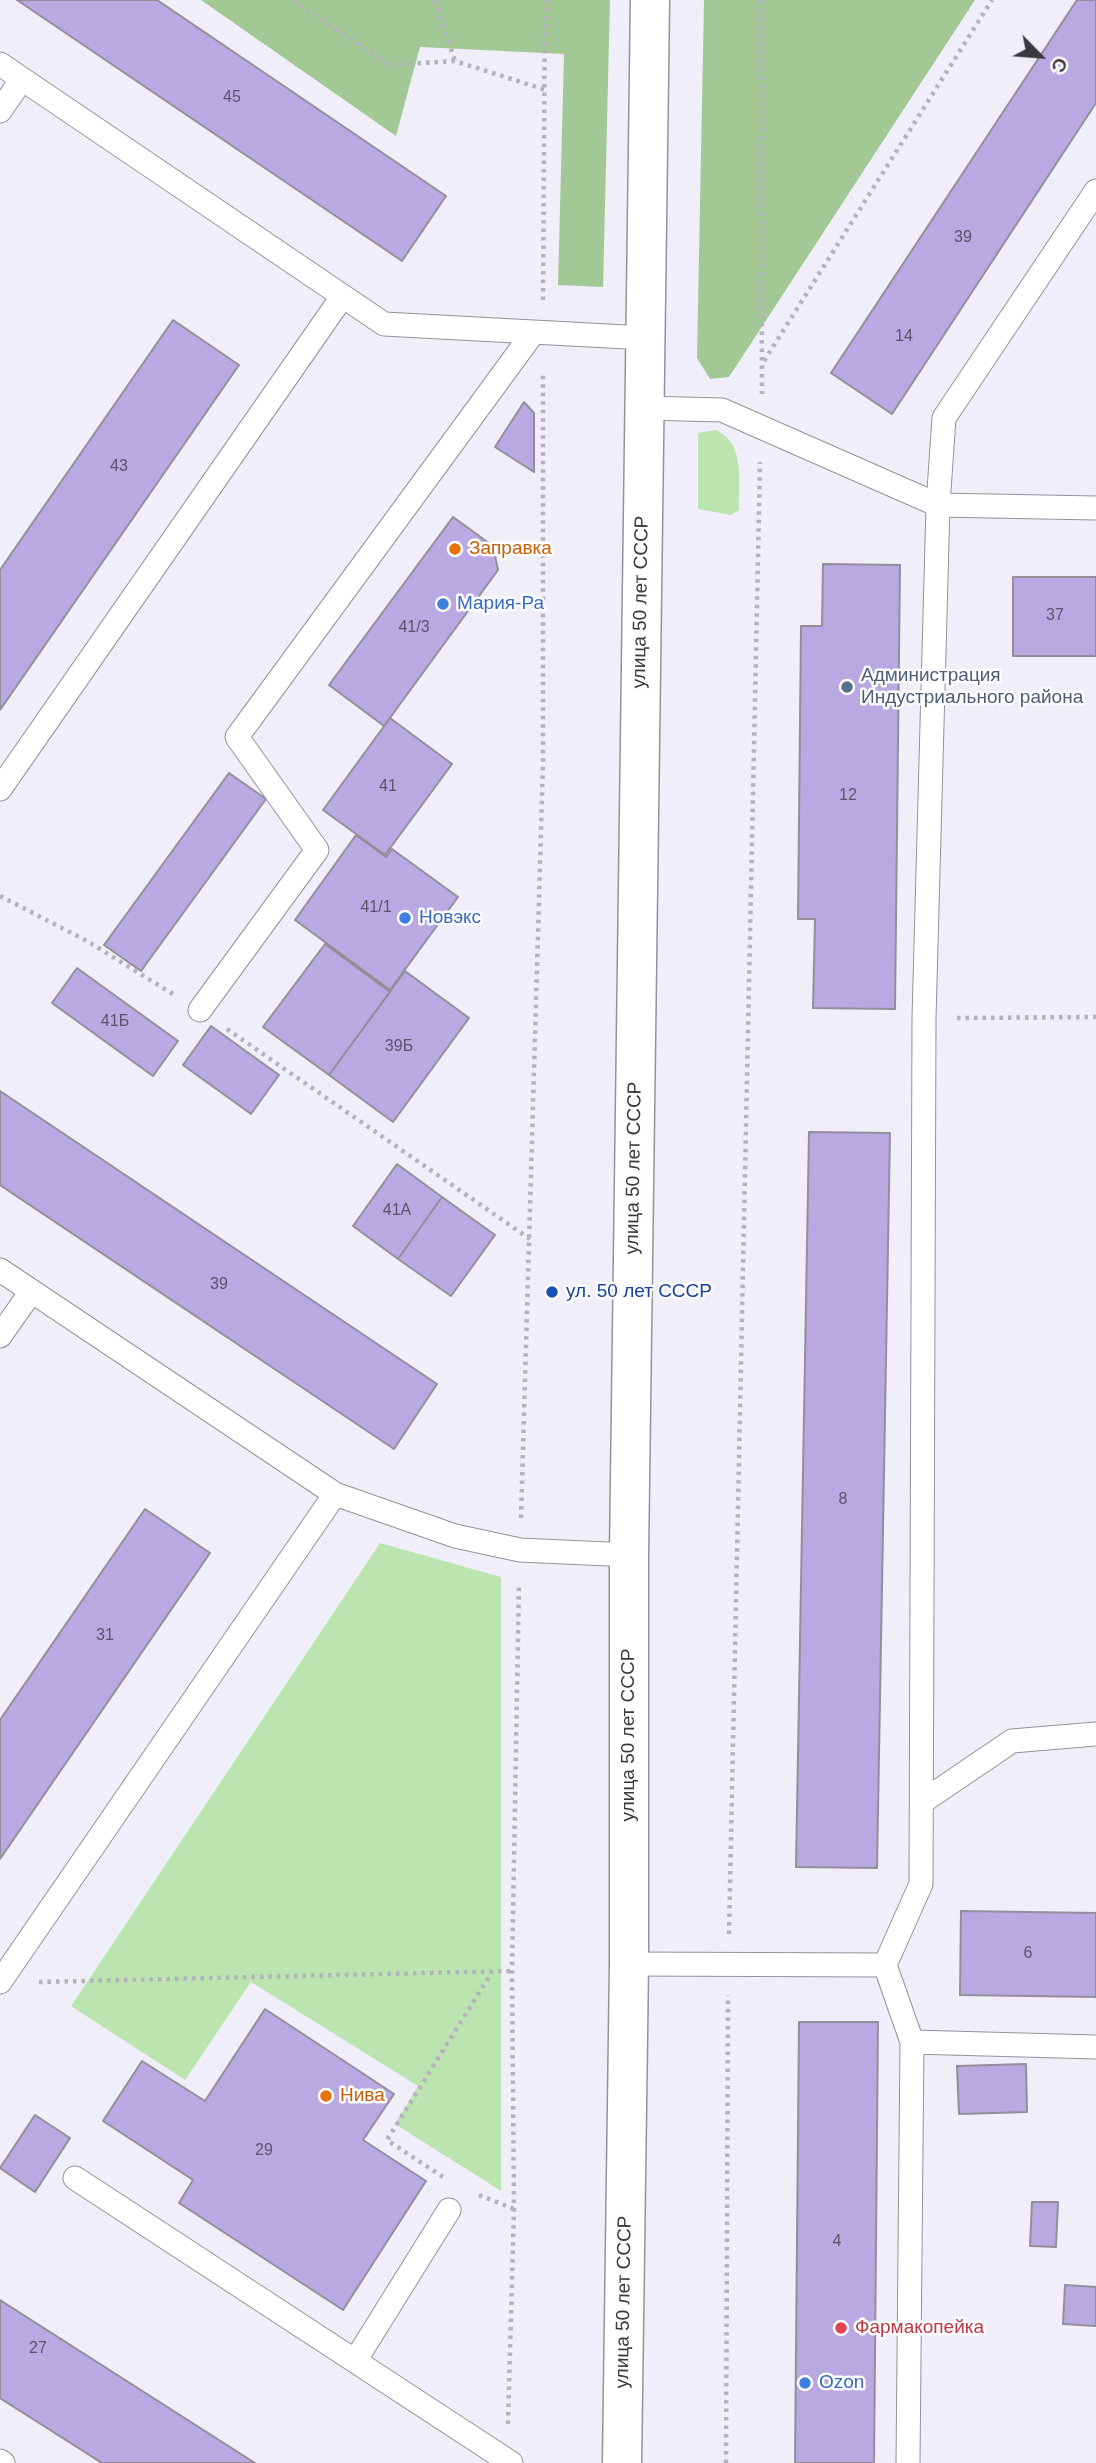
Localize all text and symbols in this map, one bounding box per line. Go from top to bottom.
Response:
north arrow [1005,21,1075,91]
text: С [1047,54,1072,76]
house number: 45 [223,88,241,108]
house number: 39 [954,228,972,248]
house number: 14 [895,327,913,347]
house number: 43 [110,457,128,477]
street label: улица 50 лет СССР [628,515,654,689]
place label: Заправка [469,538,552,560]
marker: Заправка [447,541,463,557]
place label: Мария-Ра [457,593,544,615]
marker: Мария-Ра [435,596,451,612]
house number: 37 [1046,606,1064,626]
house number: 41/3 [398,618,430,638]
place label: Администрация Индустриального района [861,665,1083,709]
marker: Администрация Индустриального района [839,679,855,695]
house number: 41 [379,777,397,797]
house number: 12 [839,786,857,806]
house number: 41/1 [360,898,392,918]
place label: Новэкс [419,907,481,929]
marker: Новэкс [397,910,413,926]
house number: 41Б [101,1012,129,1032]
house number: 39Б [385,1037,413,1057]
street label: улица 50 лет СССР [621,1081,647,1255]
house number: 41А [383,1201,411,1221]
house number: 39 [210,1275,228,1295]
place label: ул. 50 лет СССР [566,1281,712,1303]
marker: ул. 50 лет СССР [544,1284,560,1300]
house number: 8 [839,1490,847,1510]
house number: 31 [96,1626,114,1646]
street label: улица 50 лет СССР [618,1649,640,1821]
house number: 6 [1024,1944,1032,1964]
place label: Нива [340,2085,385,2107]
marker: Нива [318,2088,334,2104]
house number: 29 [255,2141,273,2161]
street label: улица 50 лет СССР [611,2215,637,2389]
house number: 4 [833,2232,841,2252]
place label: Фармакопейка [855,2317,984,2339]
marker: Фармакопейка [833,2320,849,2336]
house number: 27 [29,2339,47,2359]
place label: Ozon [819,2372,864,2394]
marker: Ozon [797,2375,813,2391]

